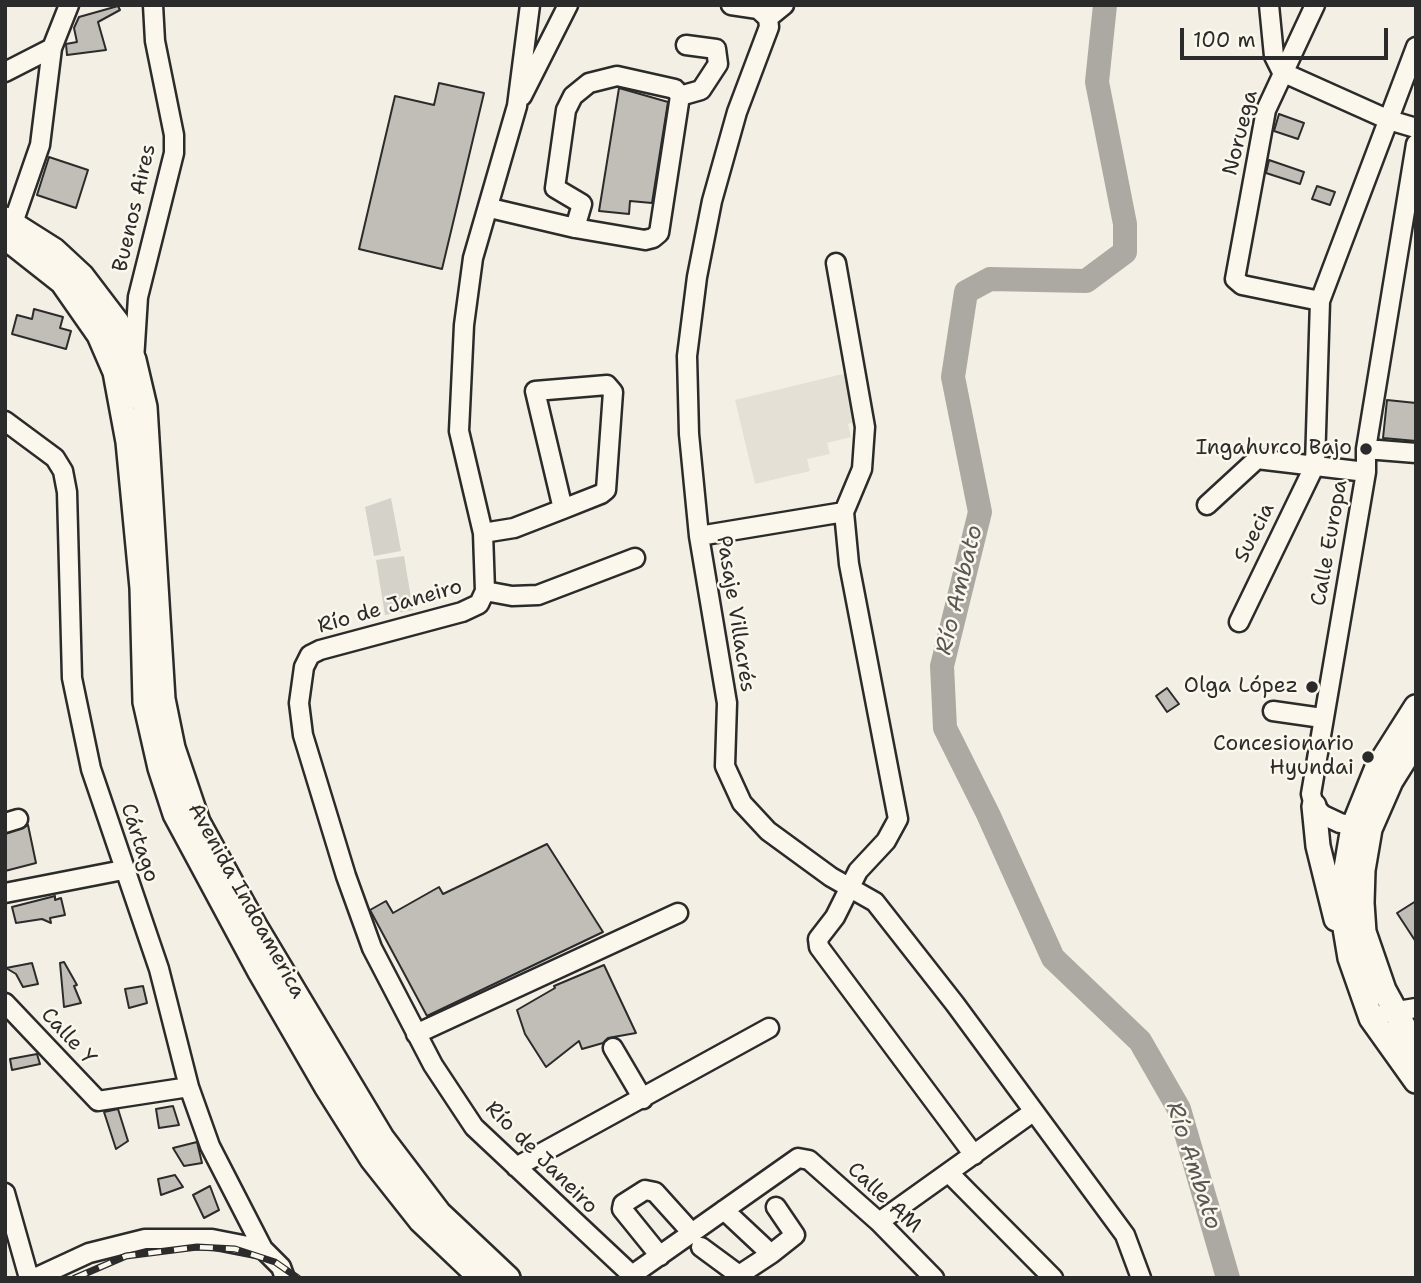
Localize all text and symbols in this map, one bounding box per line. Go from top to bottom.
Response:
scale bar [1183,14,1391,58]
text: 100 m [1193,26,1256,54]
street label: Noruega [1218,88,1264,178]
street label: Buenos Aires [108,142,162,274]
place label: Ingahurco Bajo [1196,436,1352,462]
marker: Ingahurco Bajo [1358,441,1374,457]
street label: Calle Europa [1306,478,1354,608]
street label: Suecia [1229,499,1281,567]
water label: Río Ambato [931,522,989,658]
street label: Pasaje Villacrés [710,534,760,694]
street label: Río de Janeiro [315,574,465,640]
place label: Olga López [1184,674,1298,700]
marker: Olga López [1304,679,1320,695]
place label: Concesionario Hyundai [1213,732,1354,782]
marker: Concesionario Hyundai [1360,749,1376,765]
street label: Avenida Indoamerica [182,799,310,1003]
street label: Cártago [114,800,164,886]
street label: Calle Y [35,1003,101,1071]
street label: Río de Janeiro [479,1096,603,1220]
water label: Río Ambato [1159,1099,1227,1233]
street label: Calle AM [842,1157,926,1239]

